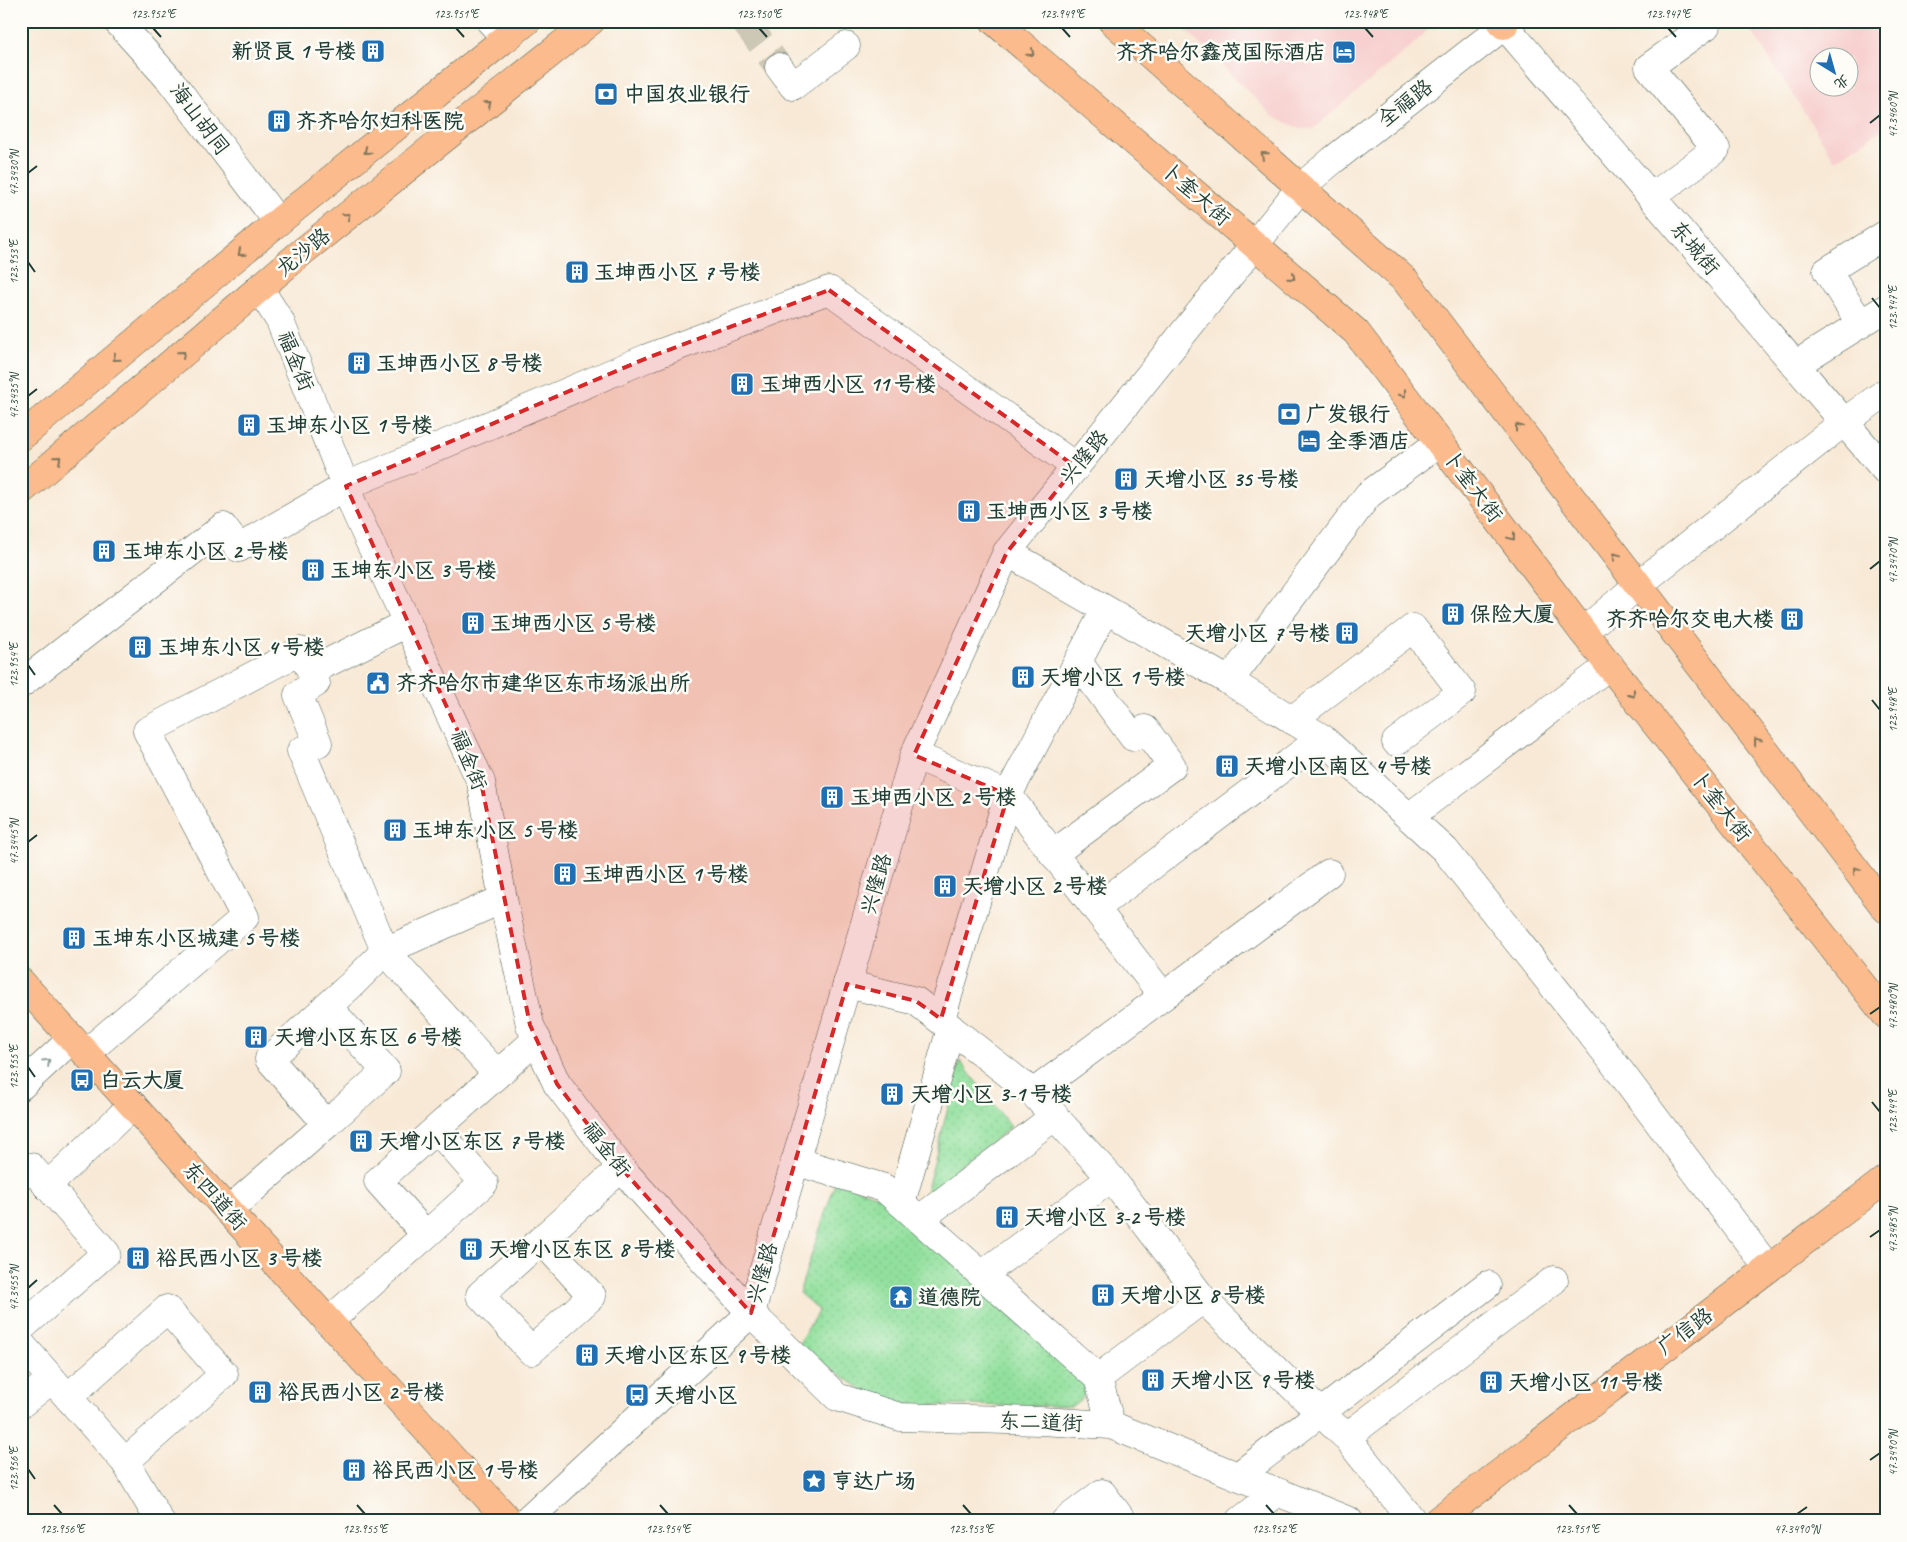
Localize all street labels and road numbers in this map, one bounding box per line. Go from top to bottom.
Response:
street label: 全福路 [1372,73,1438,133]
street label: 海山胡同 [164,78,236,160]
street label: 卜奎大街 [1156,157,1236,231]
street label: 东城街 [1665,216,1725,280]
street label: 龙沙路 [270,222,336,282]
street label: 福金街 [272,327,320,395]
street label: 兴隆路 [1054,424,1114,490]
street label: 卜奎大街 [1437,445,1509,527]
street label: 福金街 [445,726,493,794]
street label: 卜奎大街 [1685,765,1757,847]
street label: 兴隆路 [855,850,897,918]
street label: 福金街 [577,1116,637,1182]
street label: 东四道街 [177,1156,253,1236]
street label: 兴隆路 [741,1239,783,1307]
street label: 广信路 [1652,1302,1718,1360]
street label: 东二道街 [999,1408,1083,1436]

